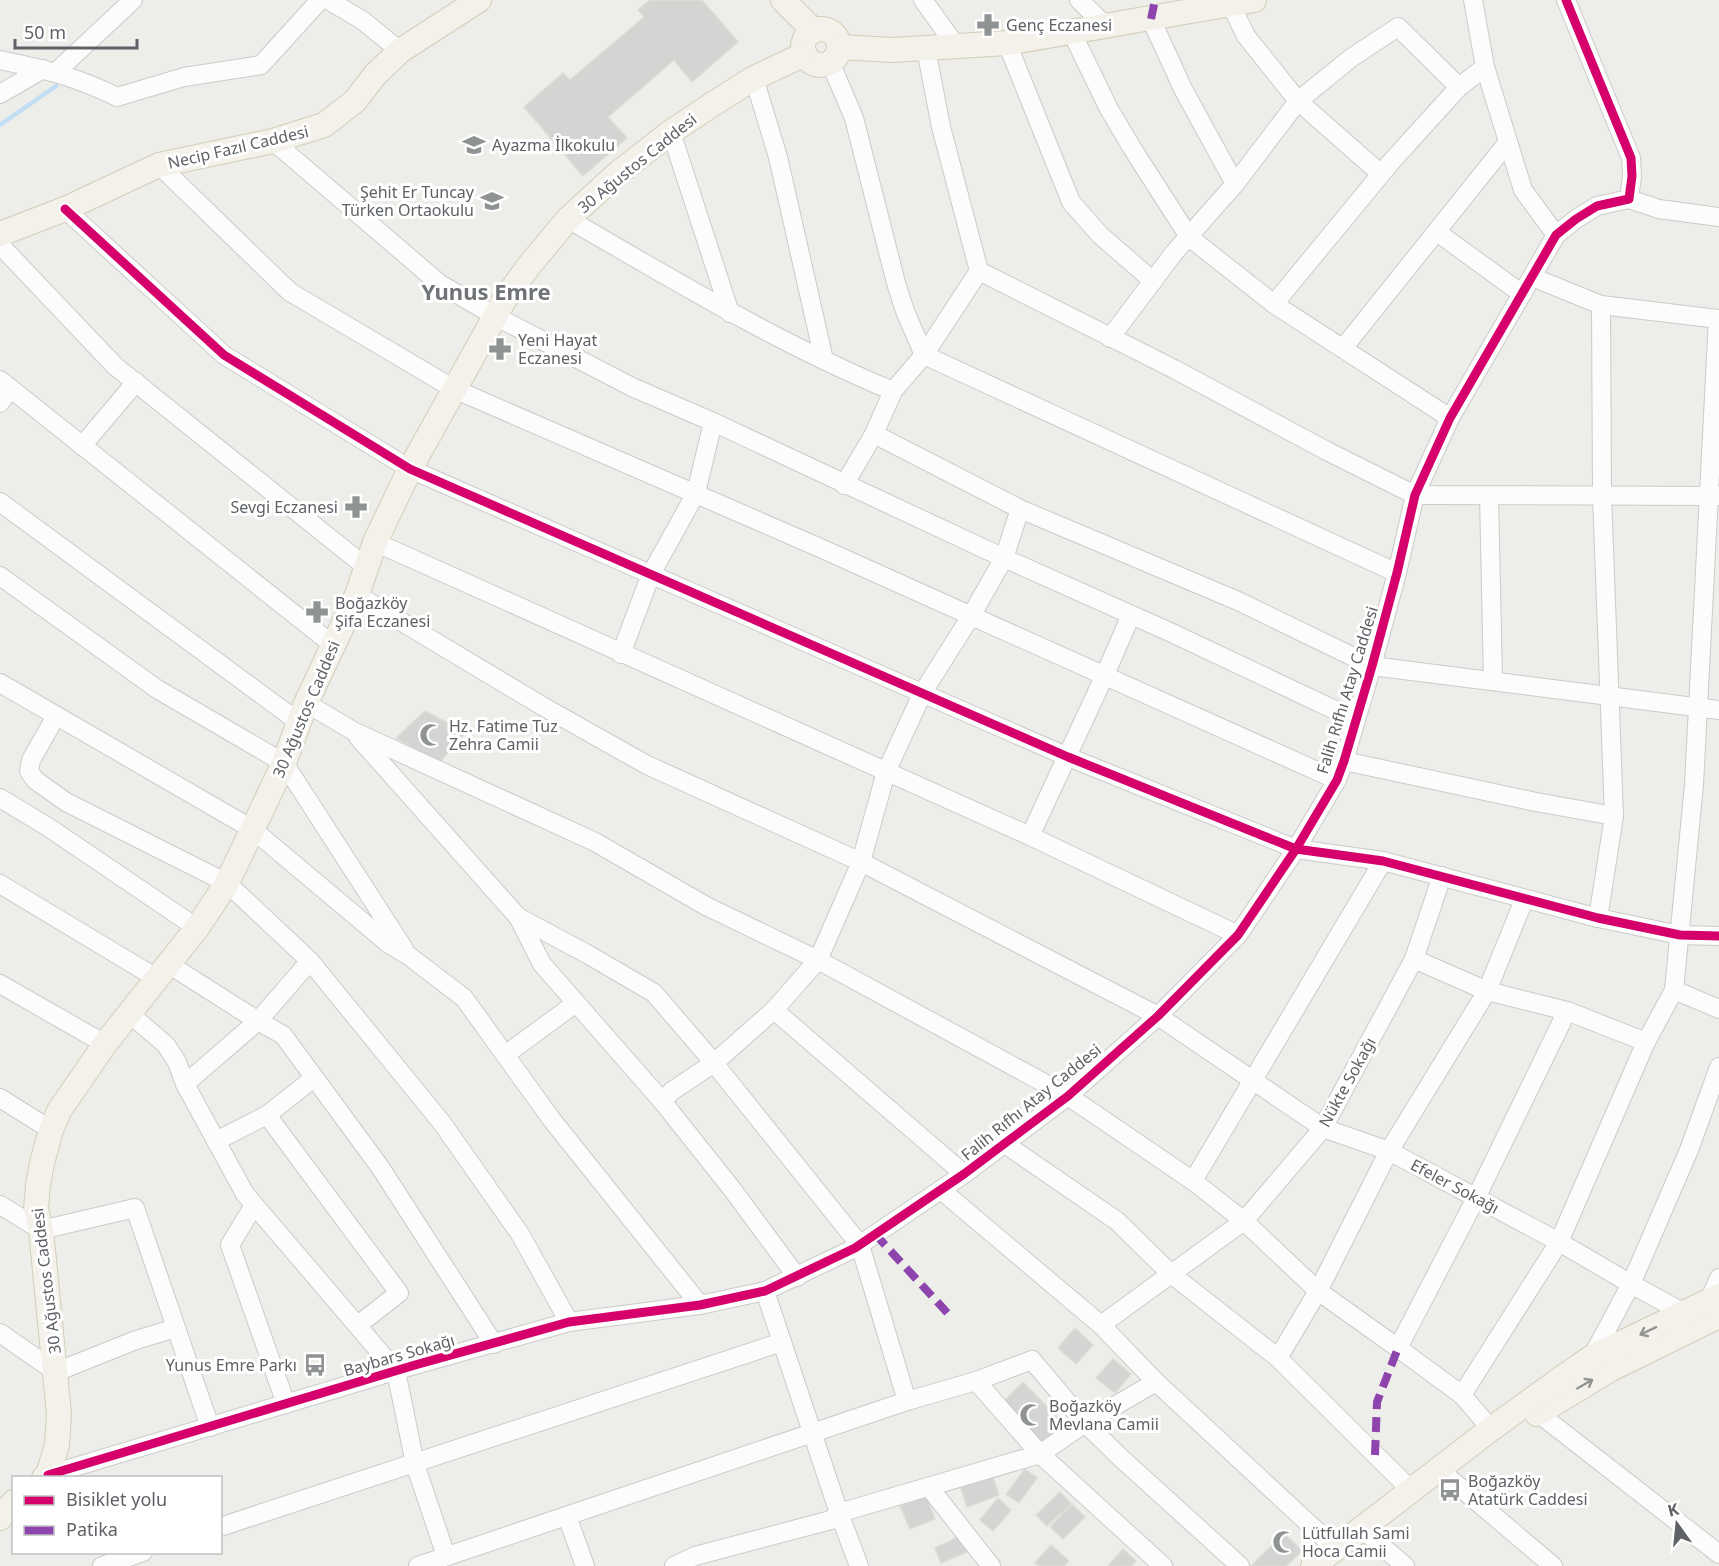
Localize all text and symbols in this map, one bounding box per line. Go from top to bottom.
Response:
scale bar [15,12,136,50]
pharmacy icon: Genç Eczanesi [975,12,1001,38]
place label: Genç Eczanesi [1006,14,1112,36]
text: 50 m [24,20,66,44]
street label: 30 Ağustos Caddesi [573,108,701,218]
street label: Necip Fazıl Caddesi [165,120,311,174]
school or university icon: Ayazma İlkokulu [461,132,487,158]
place label: Ayazma İlkokulu [492,134,615,156]
place label: Şehit Er Tuncay Türken Ortaokulu [342,181,475,221]
school or university icon: Şehit Er Tuncay Türken Ortaokulu [479,188,505,214]
district label: Yunus Emre [421,276,551,306]
place label: Yeni Hayat Eczanesi [518,329,597,369]
pharmacy icon: Yeni Hayat Eczanesi [487,336,513,362]
pharmacy icon: Sevgi Eczanesi [343,494,369,520]
place label: Sevgi Eczanesi [230,496,338,518]
place label: Boğazköy Şifa Eczanesi [335,592,430,632]
pharmacy icon: Boğazköy Şifa Eczanesi [304,599,330,625]
street label: Falih Rıfhı Atay Caddesi [1311,603,1383,777]
street label: 30 Ağustos Caddesi [267,637,345,781]
place label: Hz. Fatime Tuz Zehra Camii [449,715,558,755]
mosque icon: Hz. Fatime Tuz Zehra Camii [418,722,444,748]
street label: Nükte Sokağı [1313,1033,1381,1131]
street label: Falih Rıfhı Atay Caddesi [956,1039,1106,1165]
street label: Efeler Sokağı [1407,1153,1503,1219]
street label: 30 Ağustos Caddesi [26,1207,66,1355]
one-way arrow [1639,1326,1657,1337]
street label: Baybars Sokağı [341,1329,457,1381]
bus stop icon: Yunus Emre Parkı [302,1352,328,1378]
place label: Yunus Emre Parkı [166,1354,297,1376]
one-way arrow [1575,1378,1593,1389]
place label: Boğazköy Mevlana Camii [1049,1395,1159,1435]
mosque icon: Boğazköy Mevlana Camii [1018,1402,1044,1428]
place label: Boğazköy Atatürk Caddesi [1468,1470,1588,1510]
legend [12,1476,222,1554]
bus stop icon: Boğazköy Atatürk Caddesi [1437,1477,1463,1503]
text: Bisiklet yolu [66,1487,167,1511]
north arrow [1647,1494,1707,1554]
text: K [1665,1497,1681,1522]
text: Patika [66,1517,118,1541]
place label: Lütfullah Sami Hoca Camii [1302,1522,1410,1562]
mosque icon: Lütfullah Sami Hoca Camii [1271,1529,1297,1555]

